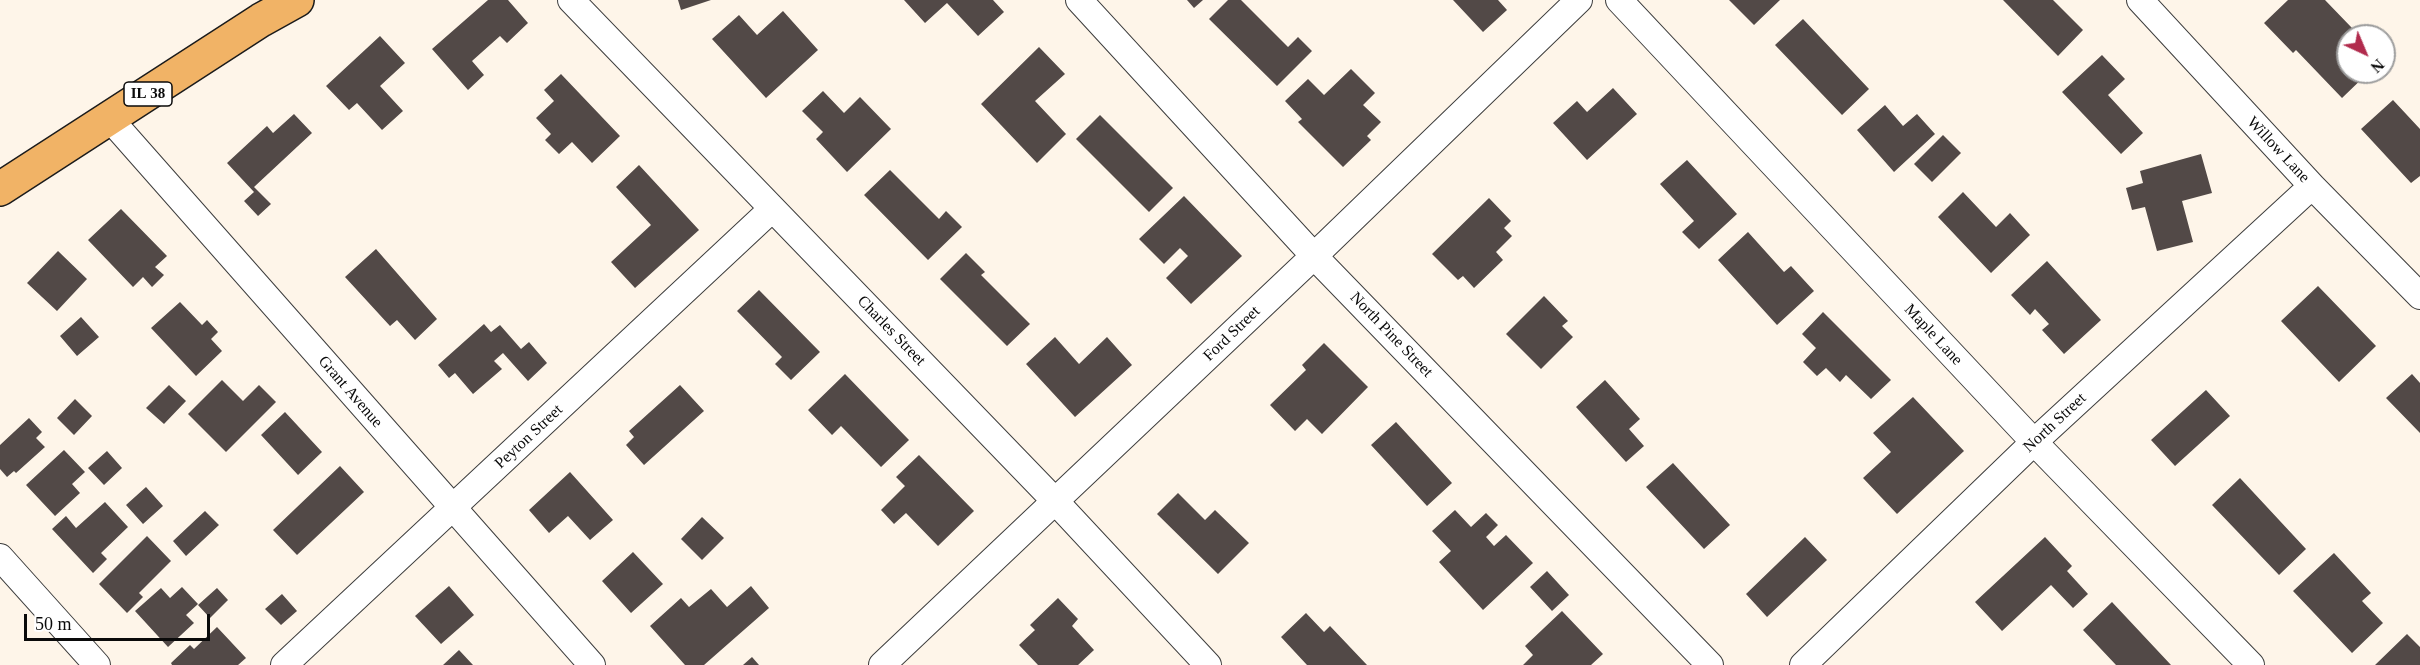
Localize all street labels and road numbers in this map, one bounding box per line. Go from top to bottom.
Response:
road number: IL 38 [124,82,172,106]
street label: Willow Lane [2243,113,2313,187]
street label: North Pine Street [1346,288,1436,382]
street label: Charles Street [853,292,929,370]
street label: Maple Lane [1900,300,1966,370]
street label: Ford Street [1200,302,1264,366]
street label: Grant Avenue [314,352,386,432]
street label: North Street [2020,389,2090,457]
street label: Peyton Street [491,401,567,473]

